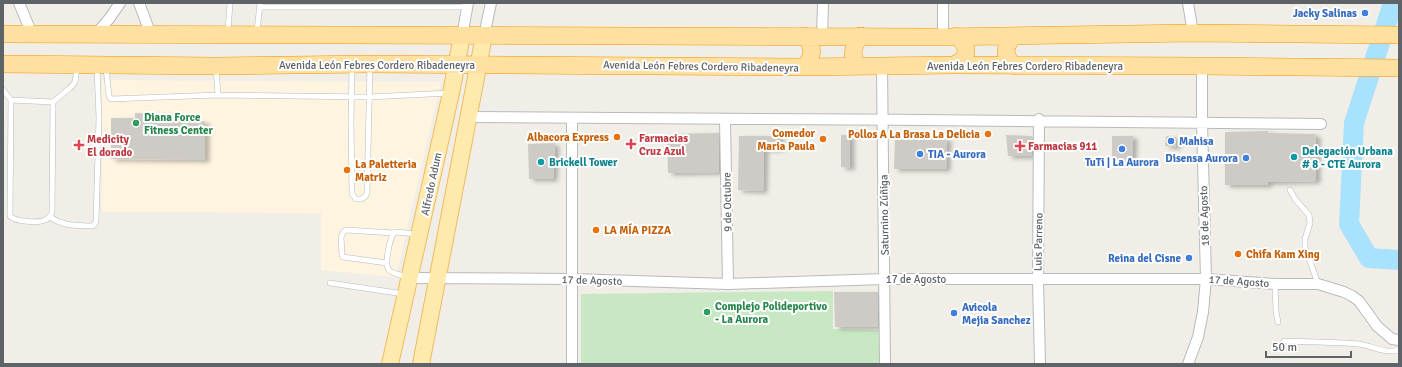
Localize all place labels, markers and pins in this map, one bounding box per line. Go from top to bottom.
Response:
place label: Jacky Salinas [1293,7,1357,20]
marker: Jacky Salinas [1360,8,1370,18]
place label: Diana Force Fitness Center [144,111,213,137]
marker: Diana Force Fitness Center [131,118,141,128]
place label: Comedor Maria Paula [757,127,816,153]
place label: Pollos A La Brasa La Delicia [848,128,980,141]
marker: Pollos A La Brasa La Delicia [983,129,993,139]
place label: Albacora Express [527,131,609,144]
marker: Albacora Express [612,132,622,142]
place label: Farmacias Cruz Azul [639,132,688,158]
place label: Medicity El dorado [87,133,133,159]
marker: Comedor Maria Paula [818,134,828,144]
place label: Mahisa [1179,135,1214,148]
marker: Mahisa [1166,136,1176,146]
marker: Farmacias Cruz Azul [626,139,636,149]
marker: Medicity El dorado [74,140,84,150]
place label: Farmacias 911 [1028,140,1097,153]
marker: Farmacias 911 [1015,141,1025,151]
marker: TuTi | La Aurora [1117,144,1127,154]
place label: Delegación Urbana # 8 - CTE Aurora [1302,145,1393,171]
place label: TIA - Aurora [928,148,986,161]
marker: TIA - Aurora [915,149,925,159]
place label: Disensa Aurora [1165,152,1238,165]
marker: Delegación Urbana # 8 - CTE Aurora [1289,152,1299,162]
marker: Disensa Aurora [1241,153,1251,163]
place label: Brickell Tower [549,156,618,169]
place label: TuTi | La Aurora [1085,156,1159,169]
marker: Brickell Tower [536,157,546,167]
place label: La Paletteria Matriz [355,158,417,184]
marker: La Paletteria Matriz [342,165,352,175]
place label: LA MÍA PIZZA [604,223,671,237]
marker: LA MÍA PIZZA [591,225,601,235]
place label: Chifa Kam Xing [1246,248,1320,261]
marker: Chifa Kam Xing [1233,249,1243,259]
place label: Reina del Cisne [1108,252,1182,265]
marker: Reina del Cisne [1184,253,1194,263]
place label: Complejo Polideportivo - La Aurora [715,300,827,326]
place label: Avicola Mejia Sanchez [962,301,1031,327]
marker: Complejo Polideportivo - La Aurora [702,307,712,317]
marker: Avicola Mejia Sanchez [949,308,959,318]

